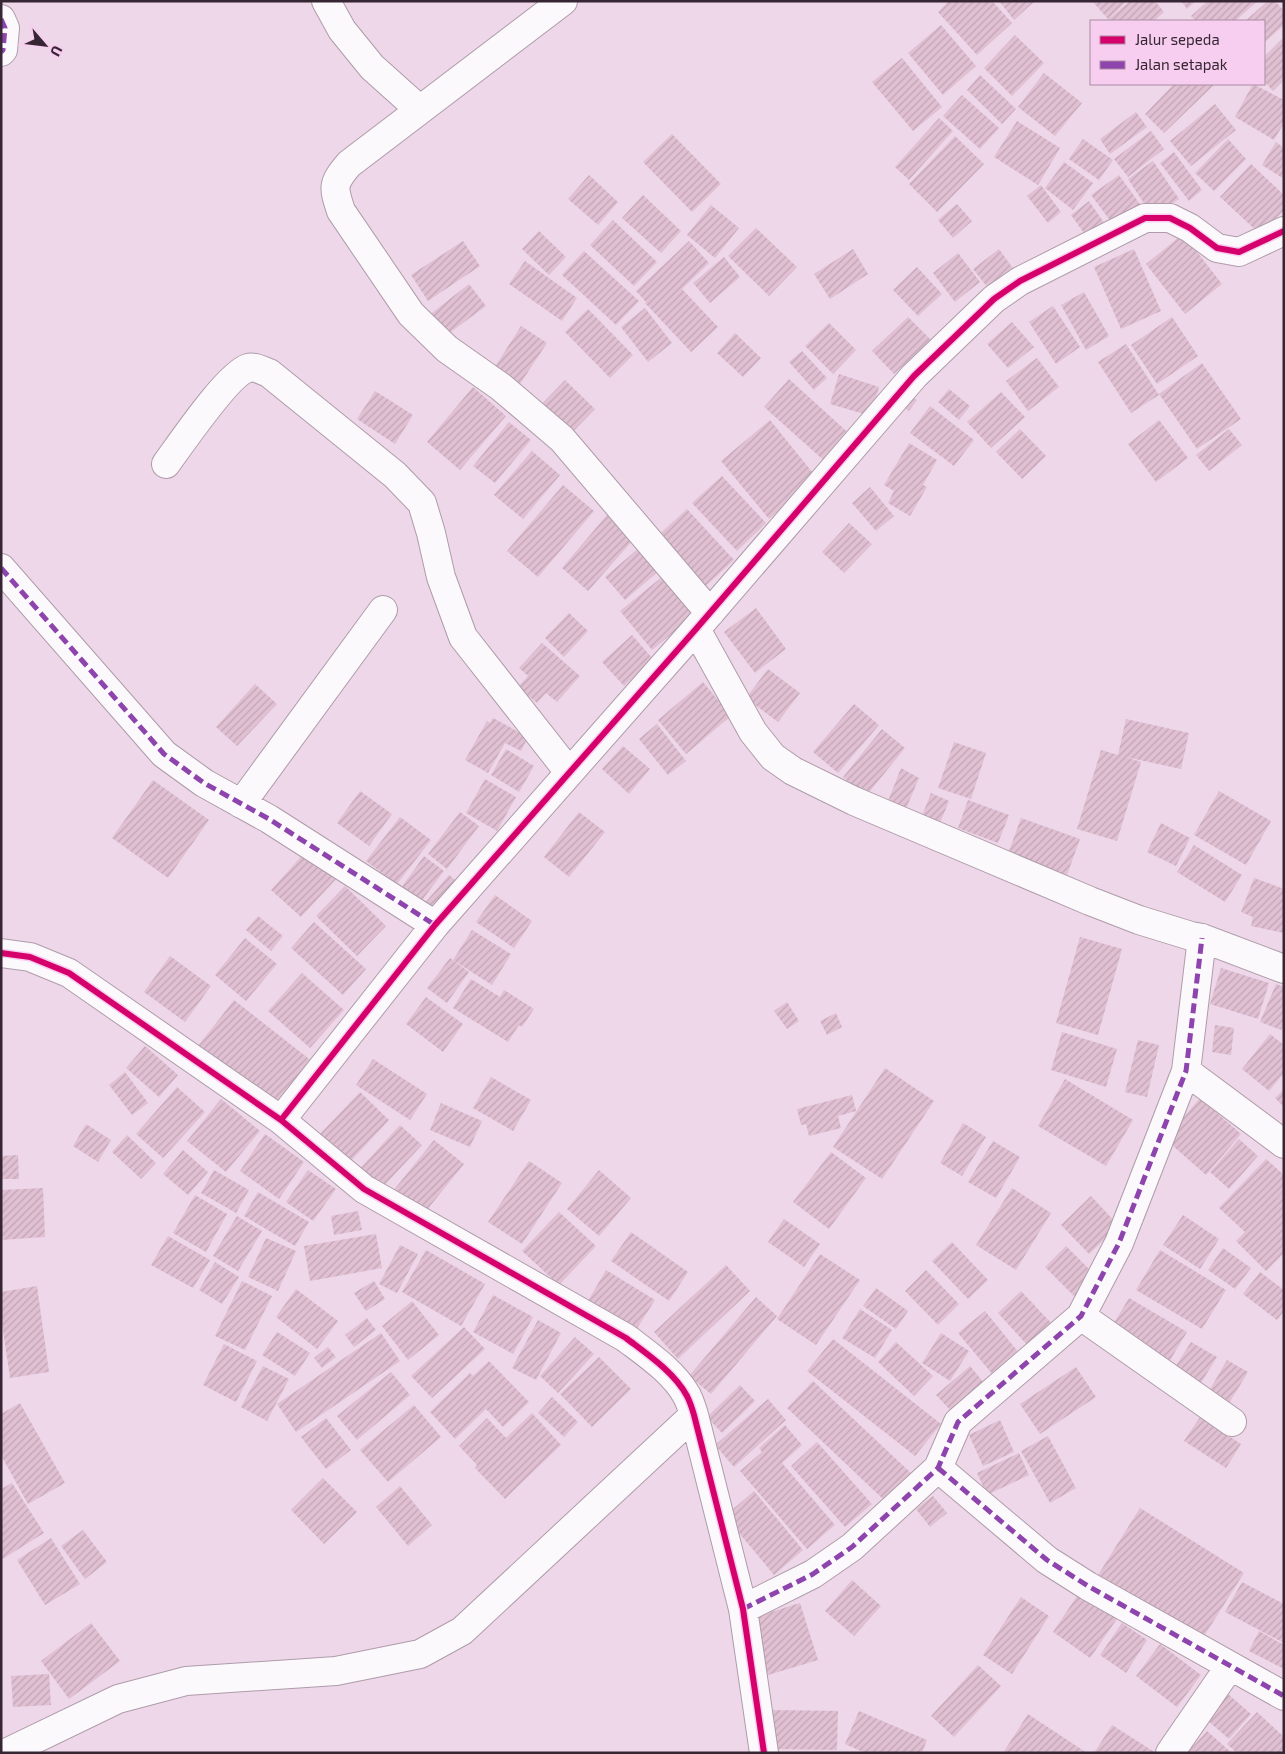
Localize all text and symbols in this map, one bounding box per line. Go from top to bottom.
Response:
north arrow [20,20,70,70]
legend [1090,20,1265,85]
text: Jalur sepeda [1135,30,1220,48]
text: U [47,43,67,60]
text: Jalan setapak [1135,55,1228,73]

